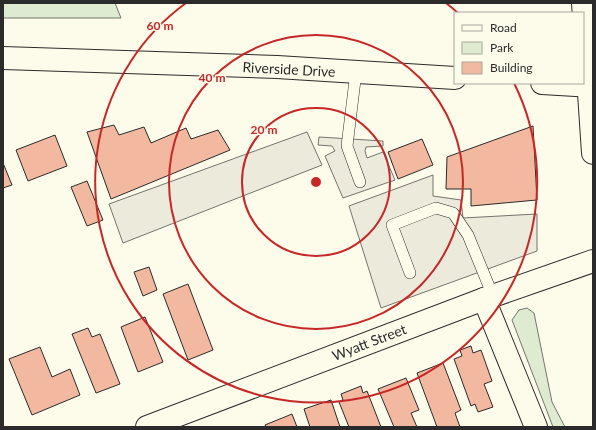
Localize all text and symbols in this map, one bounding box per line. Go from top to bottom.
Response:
legend [454,12,584,84]
text: 60 m [147,18,173,33]
text: Road [490,20,517,35]
text: Park [490,40,514,55]
street label: Riverside Drive [242,58,336,80]
text: Building [490,60,533,75]
text: 40 m [199,70,225,85]
text: 20 m [251,122,277,137]
centre of rings [309,175,323,189]
street label: Wyatt Street [329,320,409,364]

